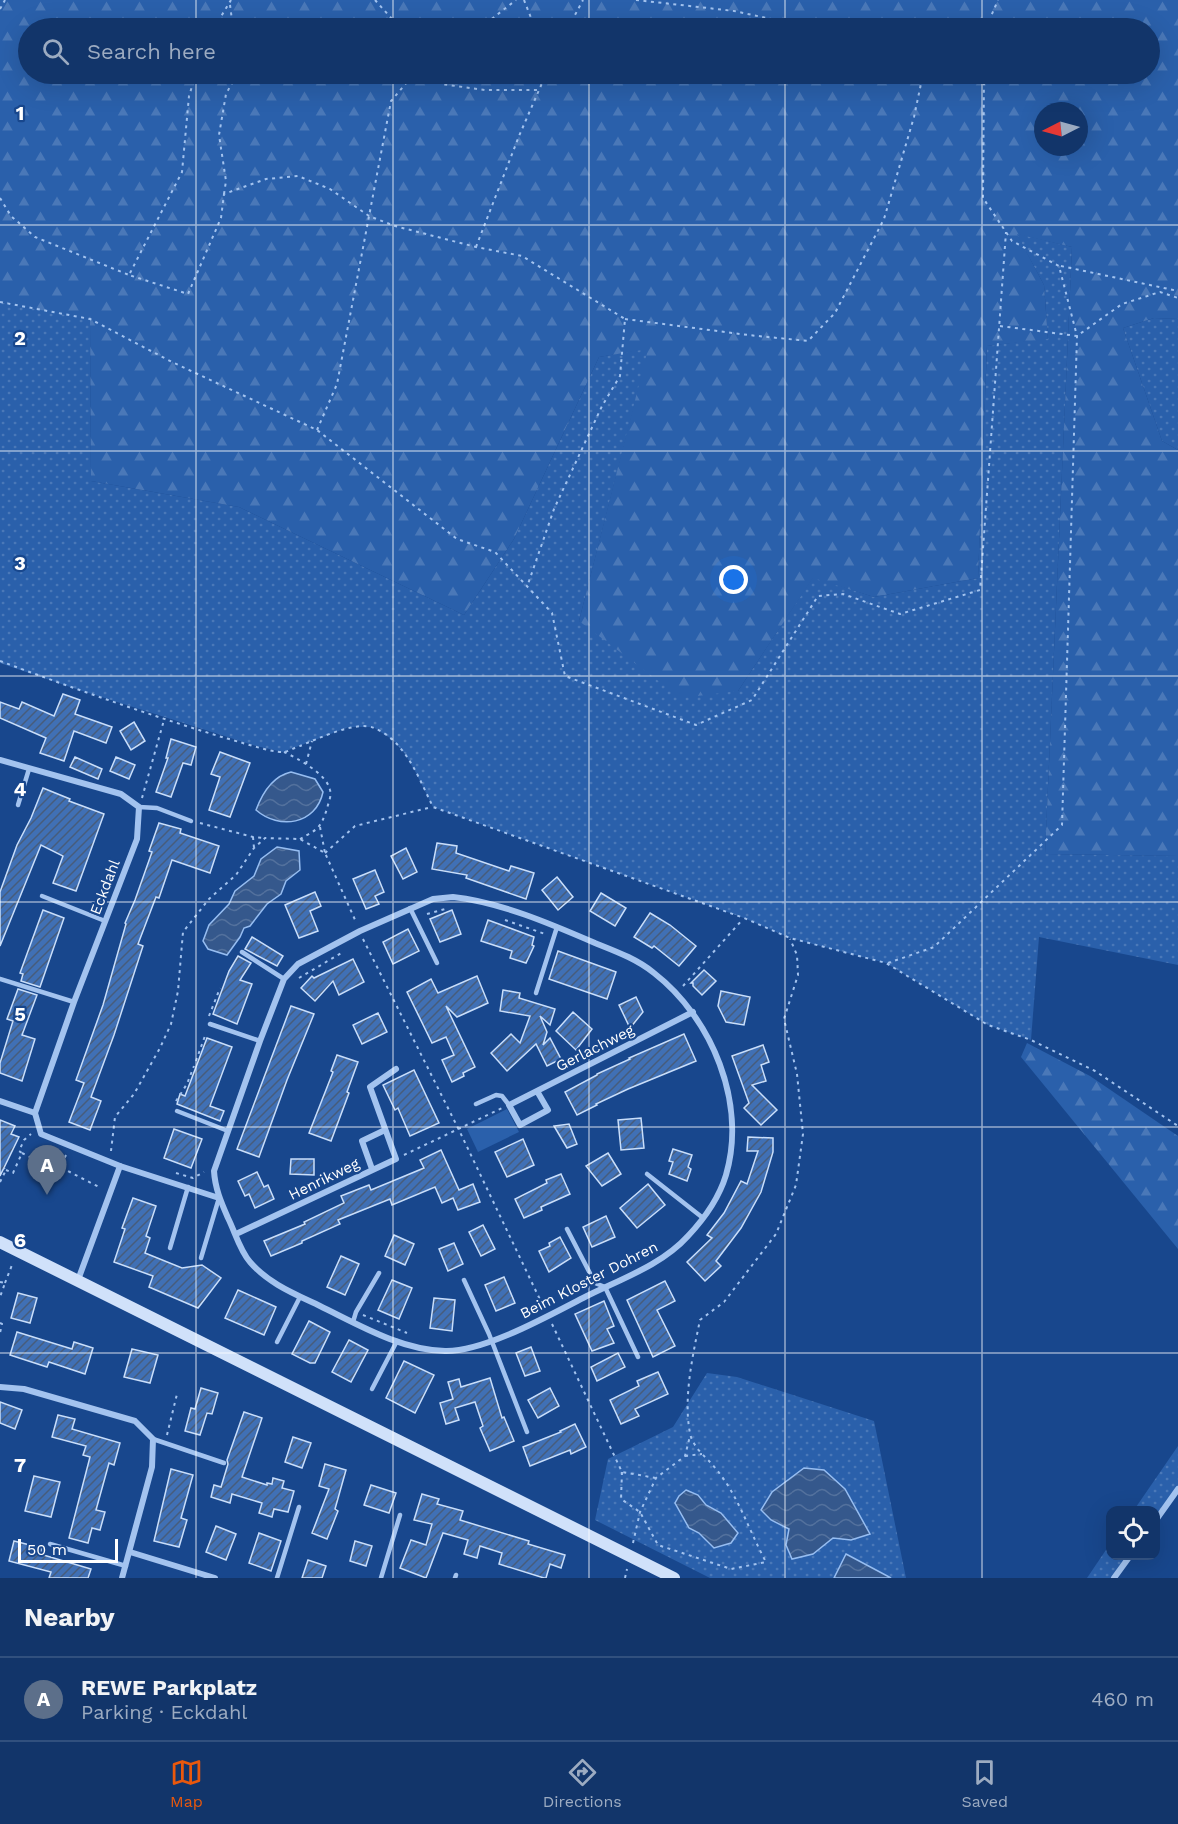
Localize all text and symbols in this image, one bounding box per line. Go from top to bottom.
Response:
search box [18,18,1160,84]
icon: search [39,35,72,68]
text: Search here [87,39,216,64]
text: 1 [16,101,24,125]
north arrow [1034,102,1088,156]
text: 2 [14,326,26,350]
text: 3 [14,551,26,575]
your location [719,565,748,594]
text: 4 [14,777,27,801]
street label: Eckdahl [86,856,124,917]
text: 5 [14,1002,26,1026]
street label: Gerlachweg [553,1021,637,1075]
pin: A [28,1146,66,1195]
street label: Henrikweg [286,1154,362,1204]
text: 6 [14,1228,26,1252]
street label: Beim Kloster Dohren [517,1237,661,1323]
text: 7 [14,1453,26,1477]
map controls [1106,1506,1160,1560]
button: locate [1106,1506,1160,1560]
scale bar [18,1536,118,1564]
text: 50 m [27,1540,67,1559]
text: Nearby [24,1602,115,1632]
text: REWE Parkplatz [81,1675,257,1700]
text: A [37,1687,50,1711]
text: 460 m [1091,1687,1154,1711]
text: Parking · Eckdahl [81,1700,247,1724]
tab: Map [170,1756,203,1811]
tab: Directions [543,1756,622,1811]
tab: Saved [962,1756,1008,1811]

